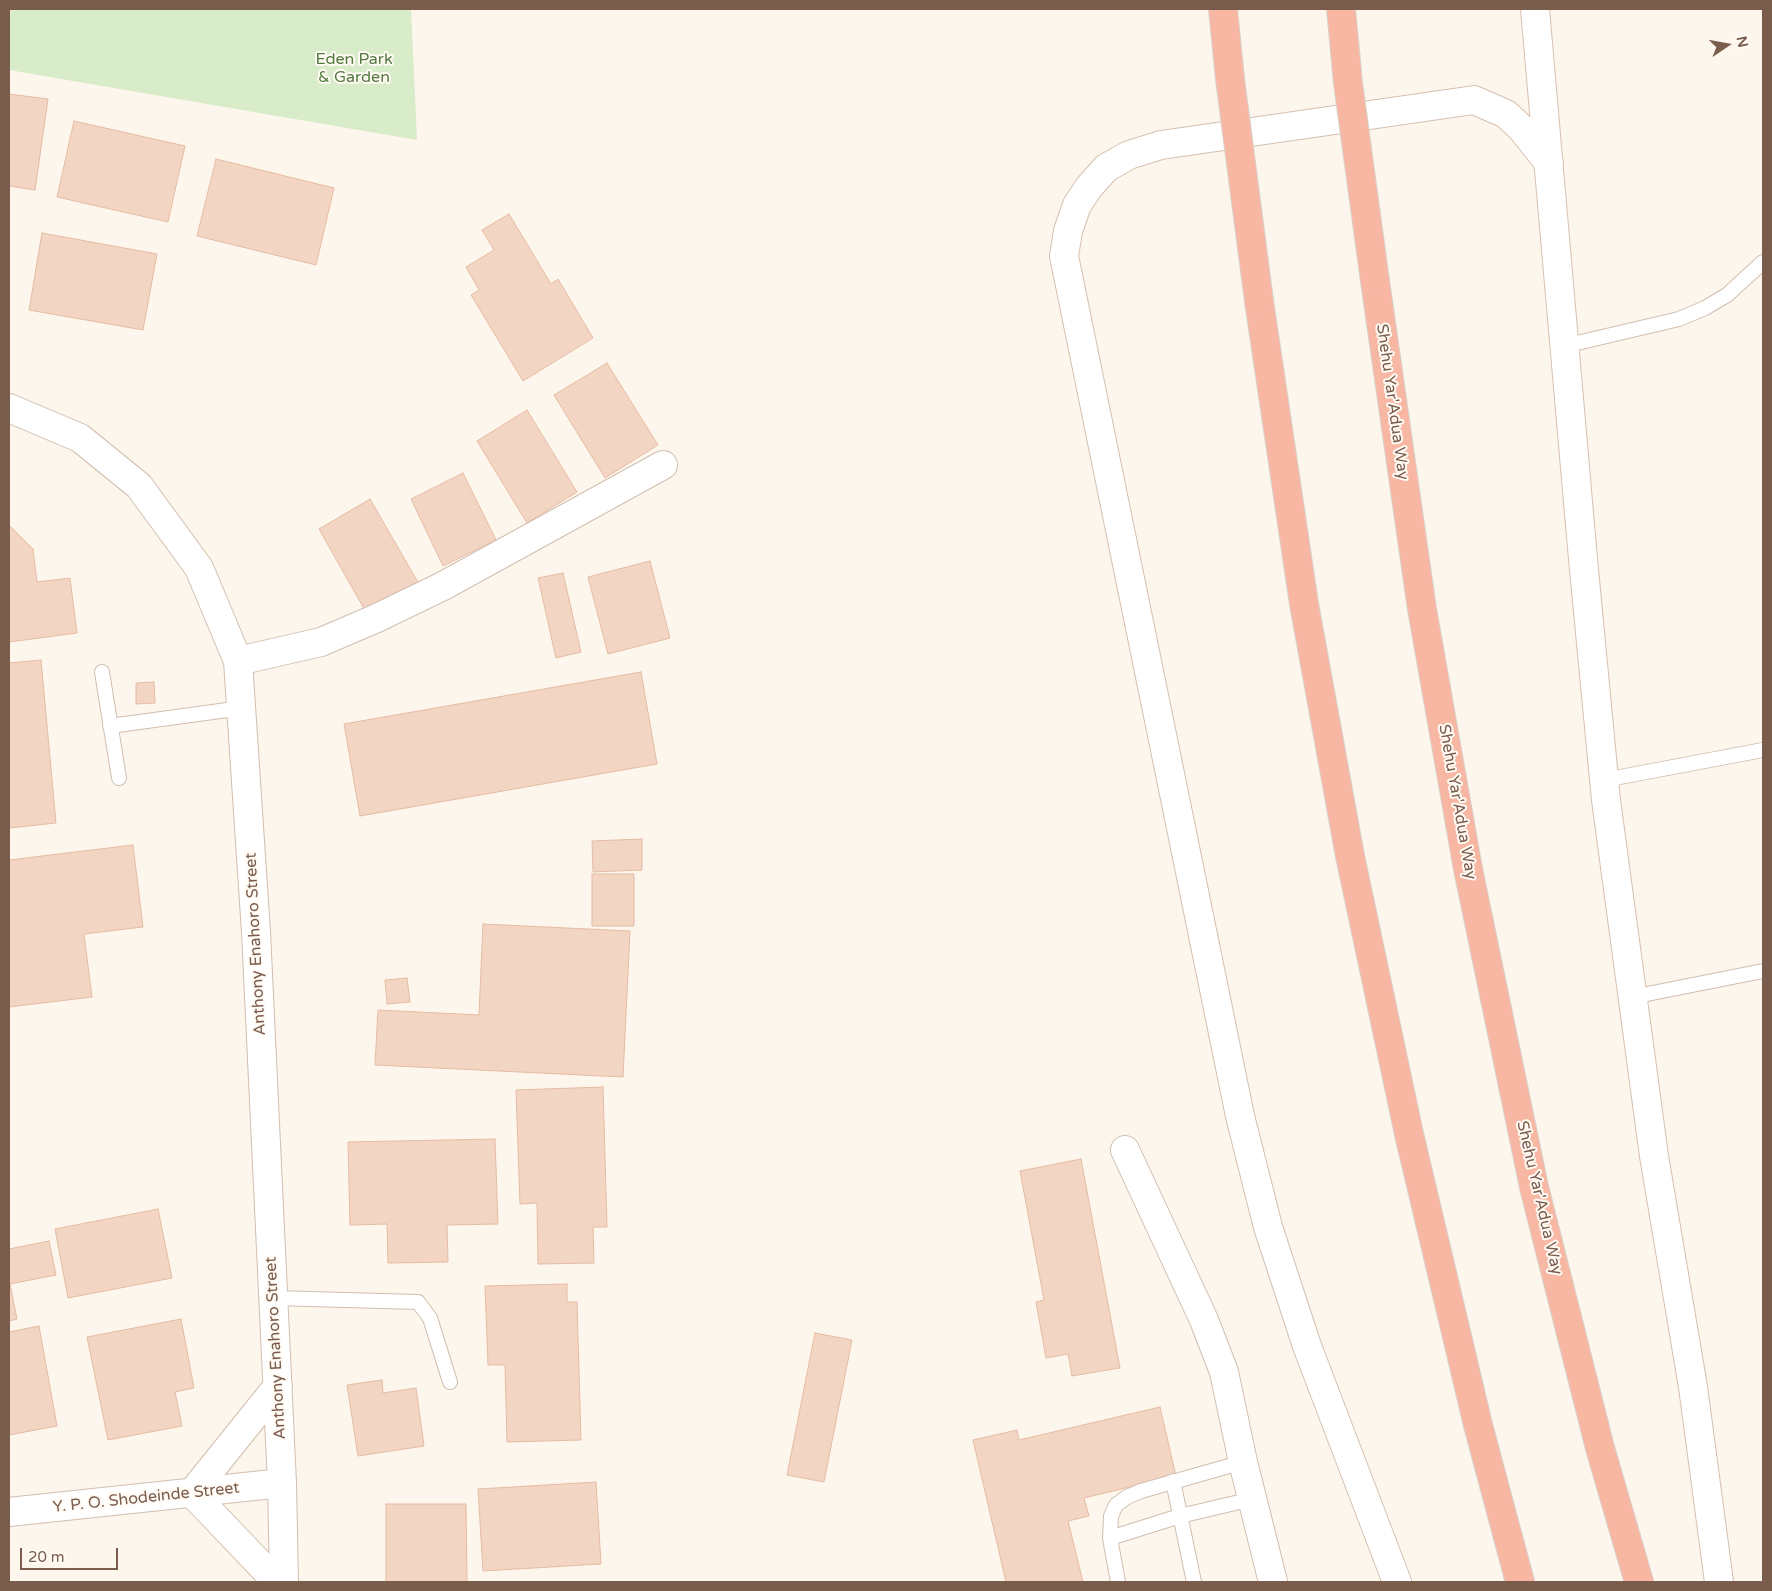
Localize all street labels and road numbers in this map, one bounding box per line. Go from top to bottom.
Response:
street label: Shehu Yar'Adua Way [1372,323,1412,481]
street label: Shehu Yar'Adua Way [1434,723,1480,881]
street label: Anthony Enahoro Street [242,852,270,1036]
street label: Shehu Yar'Adua Way [1512,1119,1566,1277]
street label: Anthony Enahoro Street [262,1256,290,1440]
street label: Y. P. O. Shodeinde Street [52,1479,240,1517]

